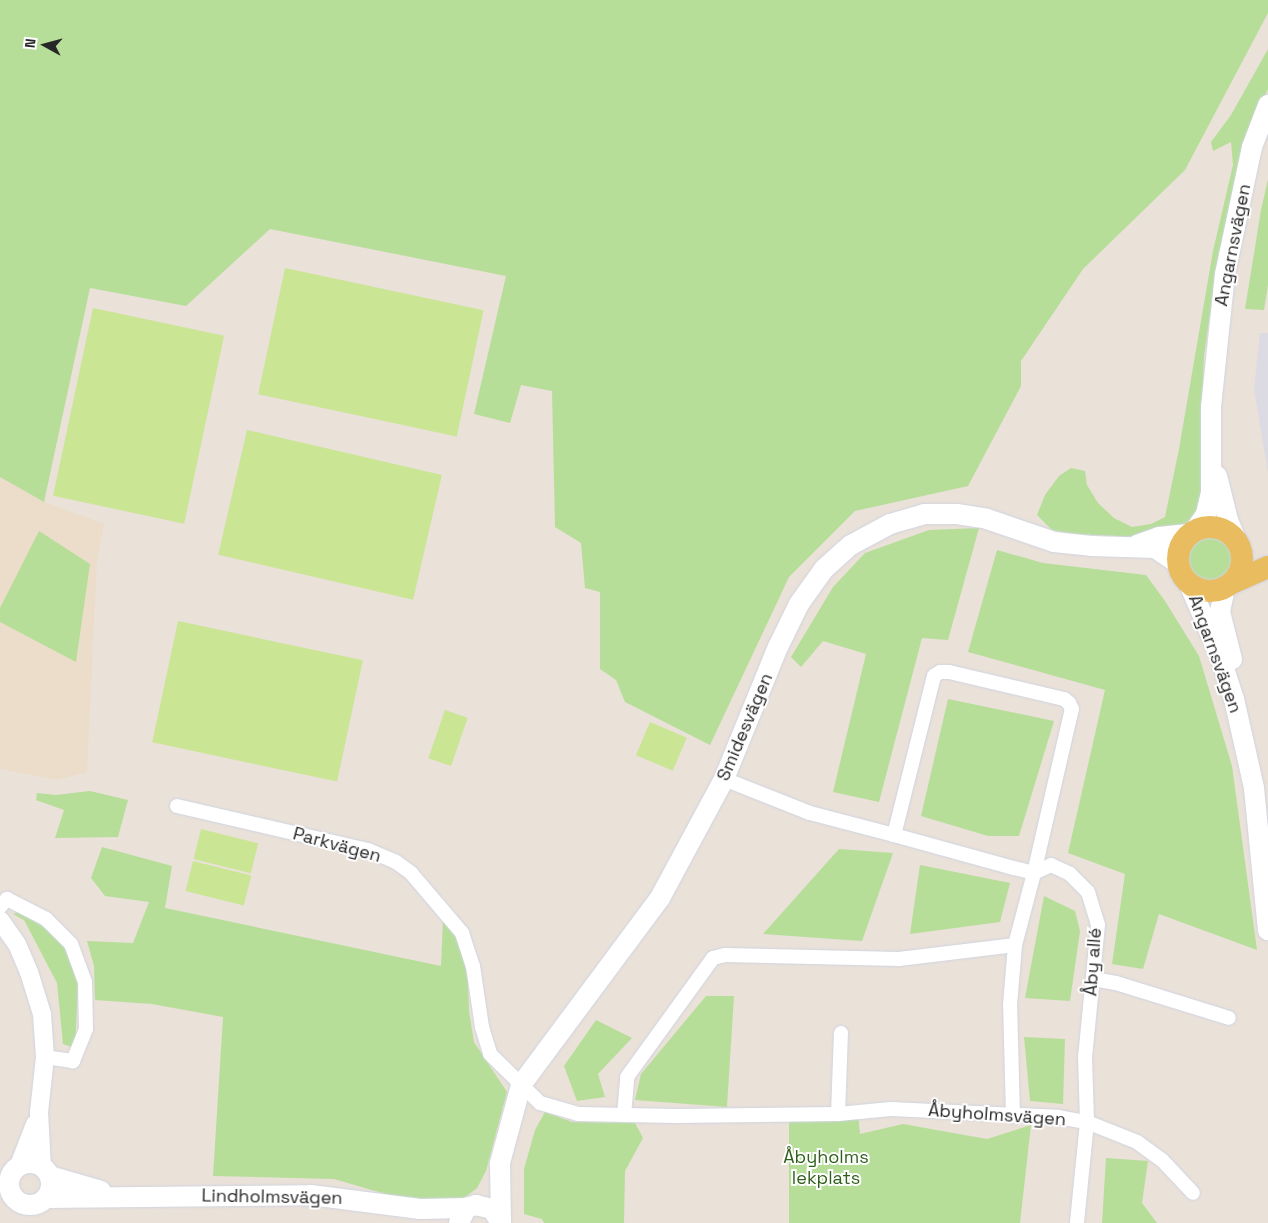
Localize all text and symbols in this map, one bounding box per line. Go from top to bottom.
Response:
north arrow [20,20,70,70]
text: N [21,37,40,49]
street label: Angarnsvägen [1211,182,1255,308]
street label: Angarnsvägen [1184,592,1246,716]
street label: Smidesvägen [713,670,777,784]
street label: Parkvägen [291,823,383,867]
street label: Åby allé [1080,927,1106,997]
street label: Åbyholmsvägen [927,1099,1067,1131]
park label: Åbyholms lekplats [783,1147,869,1190]
street label: Lindholmsvägen [201,1185,343,1209]

